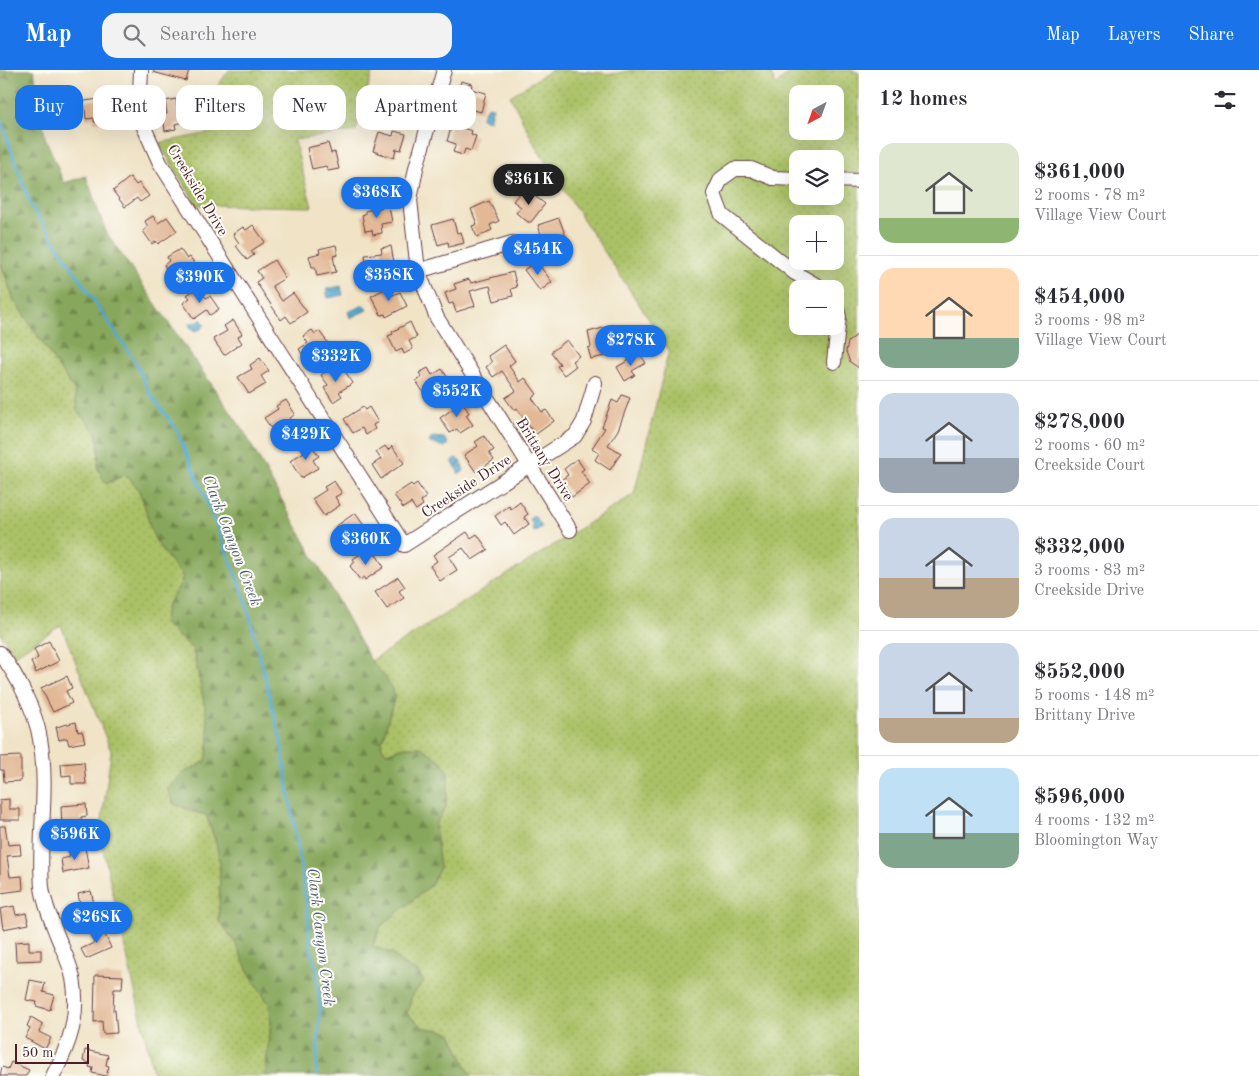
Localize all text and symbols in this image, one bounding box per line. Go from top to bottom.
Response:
search box [102,13,452,58]
icon: search [120,21,148,49]
text: Map [25,23,72,47]
text: Search here [160,26,257,45]
text: Map [1046,26,1080,44]
text: Layers [1108,26,1160,44]
text: Share [1188,26,1234,44]
chip: Buy [15,85,83,130]
chip: Rent [93,85,166,130]
chip: Filters [176,85,263,130]
chip: New [273,85,346,130]
chip: Apartment [356,85,476,130]
north arrow [789,85,844,140]
map controls [789,85,844,335]
icon: filters [1211,86,1239,114]
text: 12 homes [879,89,967,110]
street label: Creekside Drive [164,143,230,239]
button: layers [789,150,844,205]
text: $361,000 [1034,162,1125,183]
icon: home [919,163,979,223]
pin: $361K [494,164,564,206]
text: $361K [504,172,554,188]
pin: $368K [342,176,412,219]
text: $368K [352,185,402,201]
text: 2 rooms · 78 m² [1034,188,1145,204]
text: Village View Court [1034,208,1167,224]
button: + [789,215,844,270]
pin: $454K [503,234,573,276]
text: $454K [513,242,563,258]
pin: $358K [354,260,424,302]
pin: $390K [165,262,235,304]
text: $358K [364,268,414,284]
text: $390K [175,270,225,286]
button: − [789,280,844,335]
text: $454,000 [1034,287,1125,308]
icon: home [919,288,979,348]
text: 3 rooms · 98 m² [1034,313,1145,329]
pin: $278K [596,324,666,367]
text: $278K [606,333,656,349]
text: Village View Court [1034,333,1167,349]
pin: $332K [301,340,371,383]
text: $332K [311,349,361,365]
pin: $552K [422,376,492,418]
text: $552K [432,384,482,400]
text: $278,000 [1034,412,1125,433]
icon: home [919,413,979,473]
street label: Brittany Drive [512,416,575,504]
pin: $429K [271,418,341,461]
text: $429K [281,427,331,443]
text: 2 rooms · 60 m² [1034,438,1145,454]
street label: Creekside Drive [419,453,514,522]
text: Creekside Court [1034,458,1145,474]
water label: Clark Canyon Creek [199,473,264,609]
pin: $360K [331,524,401,566]
text: $360K [341,532,391,548]
text: $332,000 [1034,537,1125,558]
icon: home [919,538,979,598]
text: 3 rooms · 83 m² [1034,563,1145,579]
text: Creekside Drive [1034,583,1144,599]
text: $552,000 [1034,662,1125,683]
icon: home [919,663,979,723]
text: 5 rooms · 148 m² [1034,688,1154,704]
text: Brittany Drive [1034,708,1135,724]
text: $596,000 [1034,787,1125,808]
icon: home [919,788,979,848]
text: 4 rooms · 132 m² [1034,813,1154,829]
pin: $596K [40,818,110,861]
text: $596K [50,827,100,843]
text: Bloomington Way [1034,833,1158,849]
water label: Clark Canyon Creek [304,867,336,1008]
pin: $268K [62,902,132,944]
text: $268K [72,910,122,926]
scale bar [15,1041,89,1064]
text: 50 m [22,1046,53,1060]

